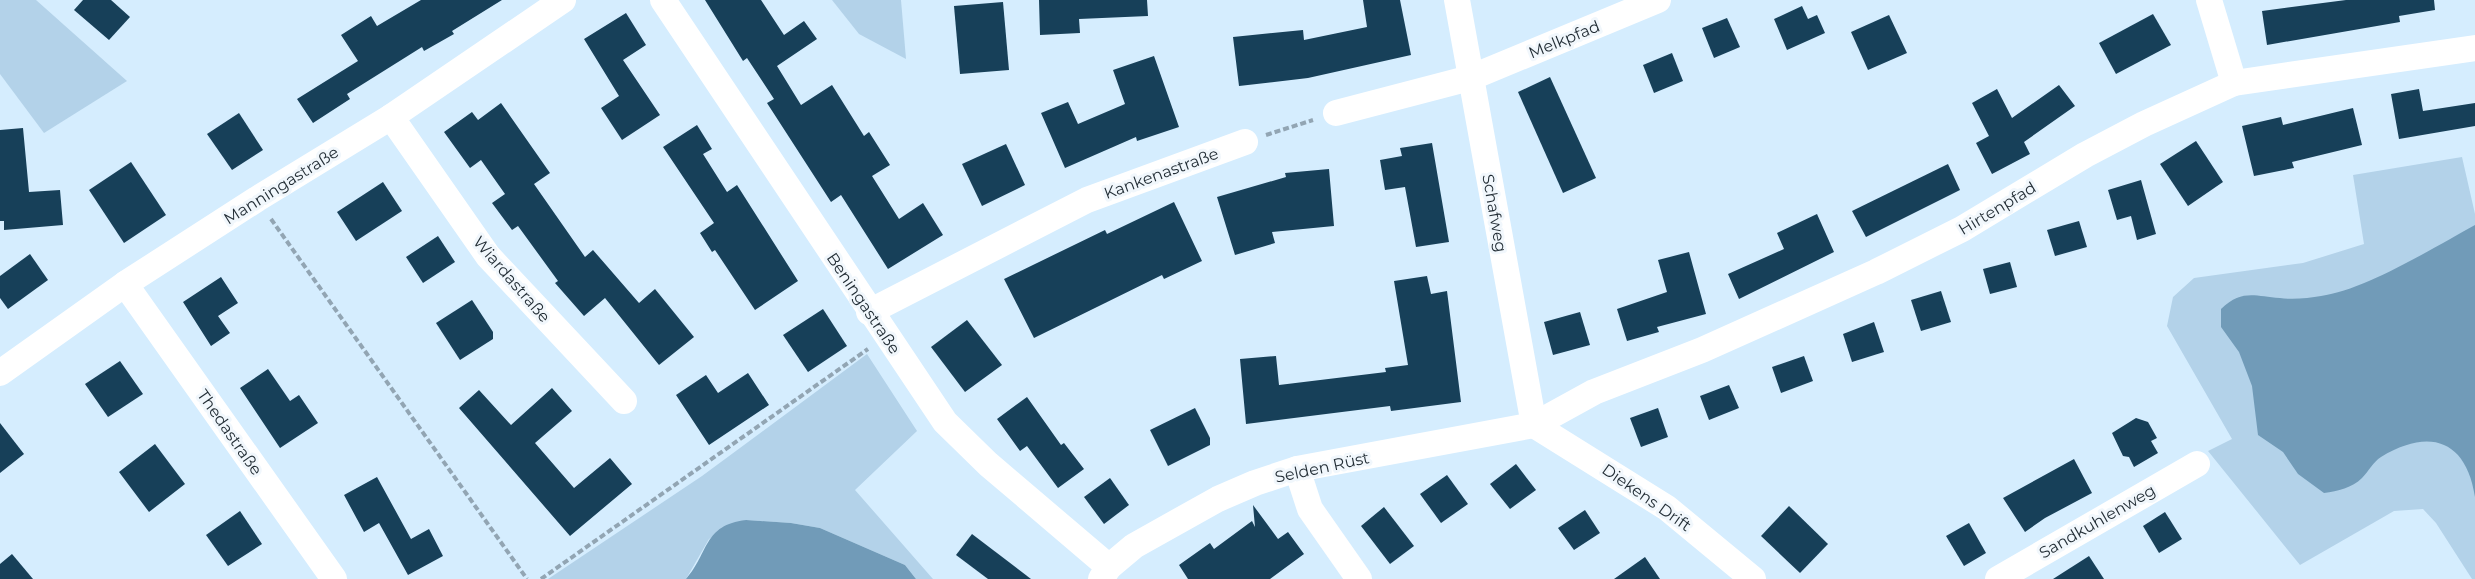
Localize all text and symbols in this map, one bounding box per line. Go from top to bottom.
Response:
street label: Melkpfad [1526,17,1603,62]
street label: Manningastraße [220,142,342,228]
street label: Kankenastraße [1101,144,1221,203]
street label: Schafweg [1478,173,1511,254]
street label: Hirtenpfad [1955,178,2039,239]
street label: Wiardastraße [469,232,554,326]
street label: Beningastraße [823,249,904,357]
street label: Thedastraße [193,386,266,479]
street label: Selden Rüst [1273,448,1371,487]
street label: Diekens Drift [1598,460,1695,535]
street label: Sandkuhlenweg [2036,480,2159,562]

